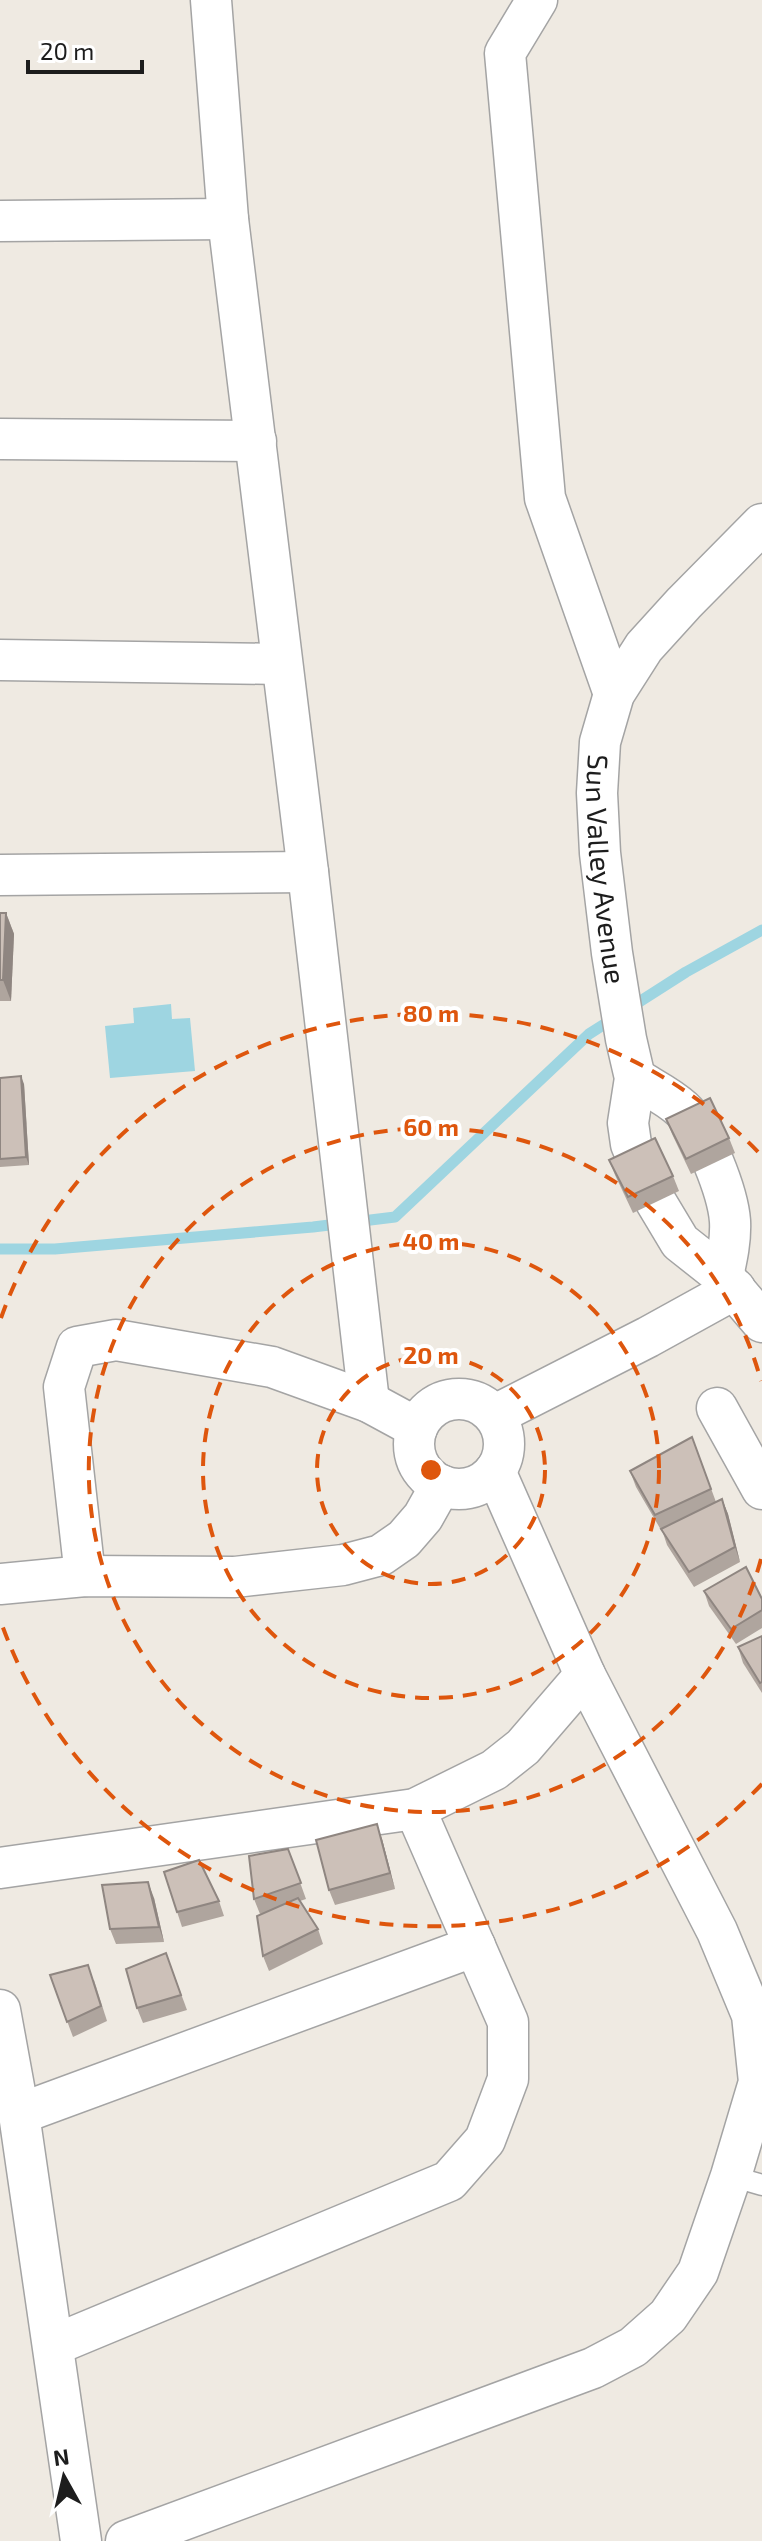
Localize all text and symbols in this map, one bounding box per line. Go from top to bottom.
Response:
scale bar [28,24,142,74]
text: 20 m [40,36,94,65]
street label: Sun Valley Avenue [580,753,634,986]
text: 80 m [403,998,459,1027]
text: 60 m [403,1112,459,1141]
text: 40 m [403,1226,459,1255]
text: 20 m [403,1340,459,1369]
centre of rings [417,1456,445,1484]
north arrow [24,2437,104,2517]
text: N [51,2442,71,2470]

